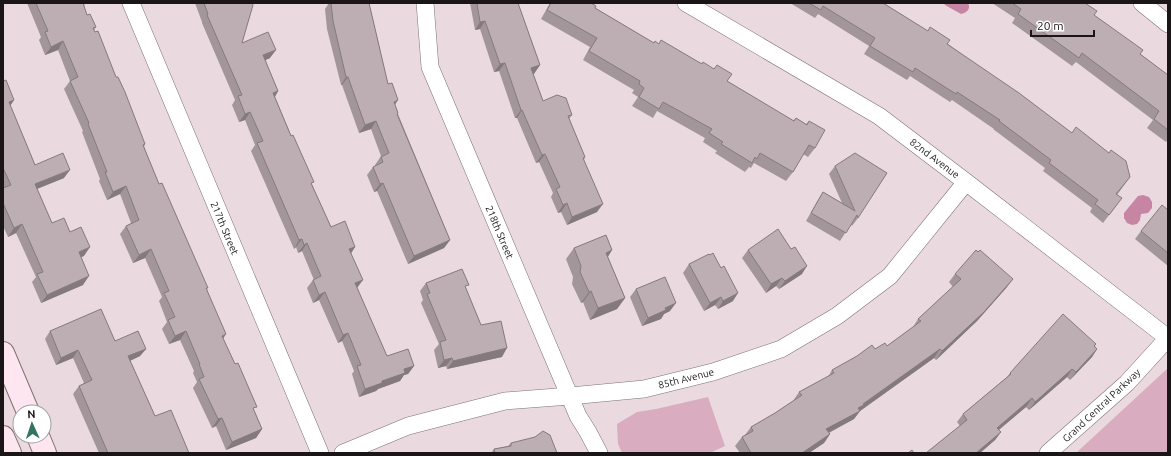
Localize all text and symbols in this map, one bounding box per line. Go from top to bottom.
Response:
scale bar [1031,12,1094,38]
text: 20 m [1037,19,1064,32]
street label: 82nd Avenue [908,136,962,180]
street label: 217th Street [208,200,241,257]
street label: 218th Street [483,204,516,261]
street label: 85th Avenue [657,366,715,391]
street label: Grand Central Parkway [1060,366,1143,444]
north arrow [12,404,52,444]
text: N [27,408,36,420]

